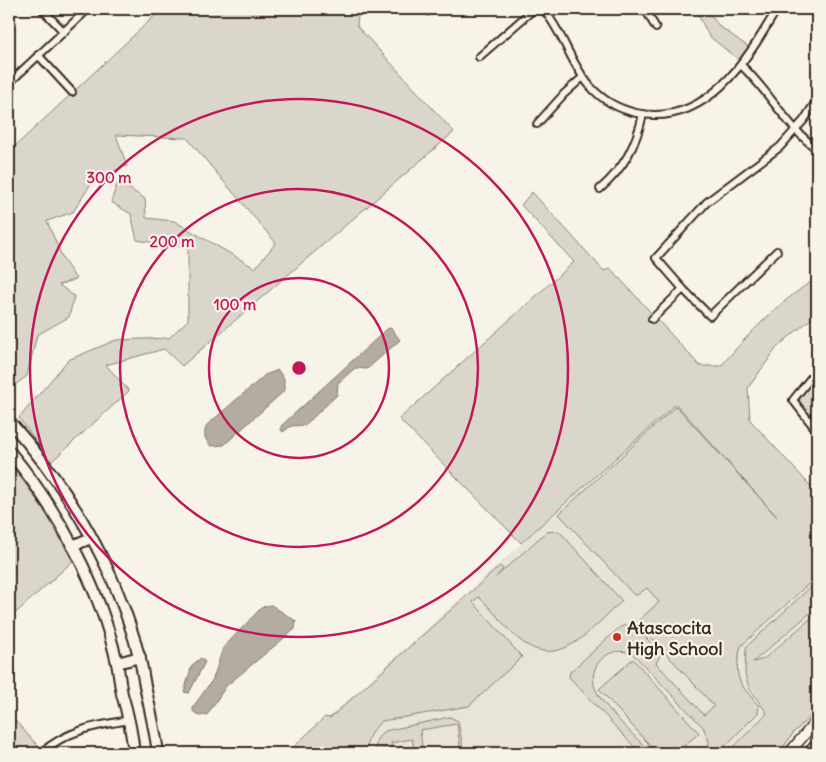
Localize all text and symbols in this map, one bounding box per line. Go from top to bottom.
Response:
text: 300 m [87,168,132,187]
text: 200 m [150,232,194,251]
text: 100 m [214,295,256,314]
centre of rings [290,359,308,377]
place label: Atascocita High School [627,616,723,660]
marker: Atascocita High School [611,631,623,643]

